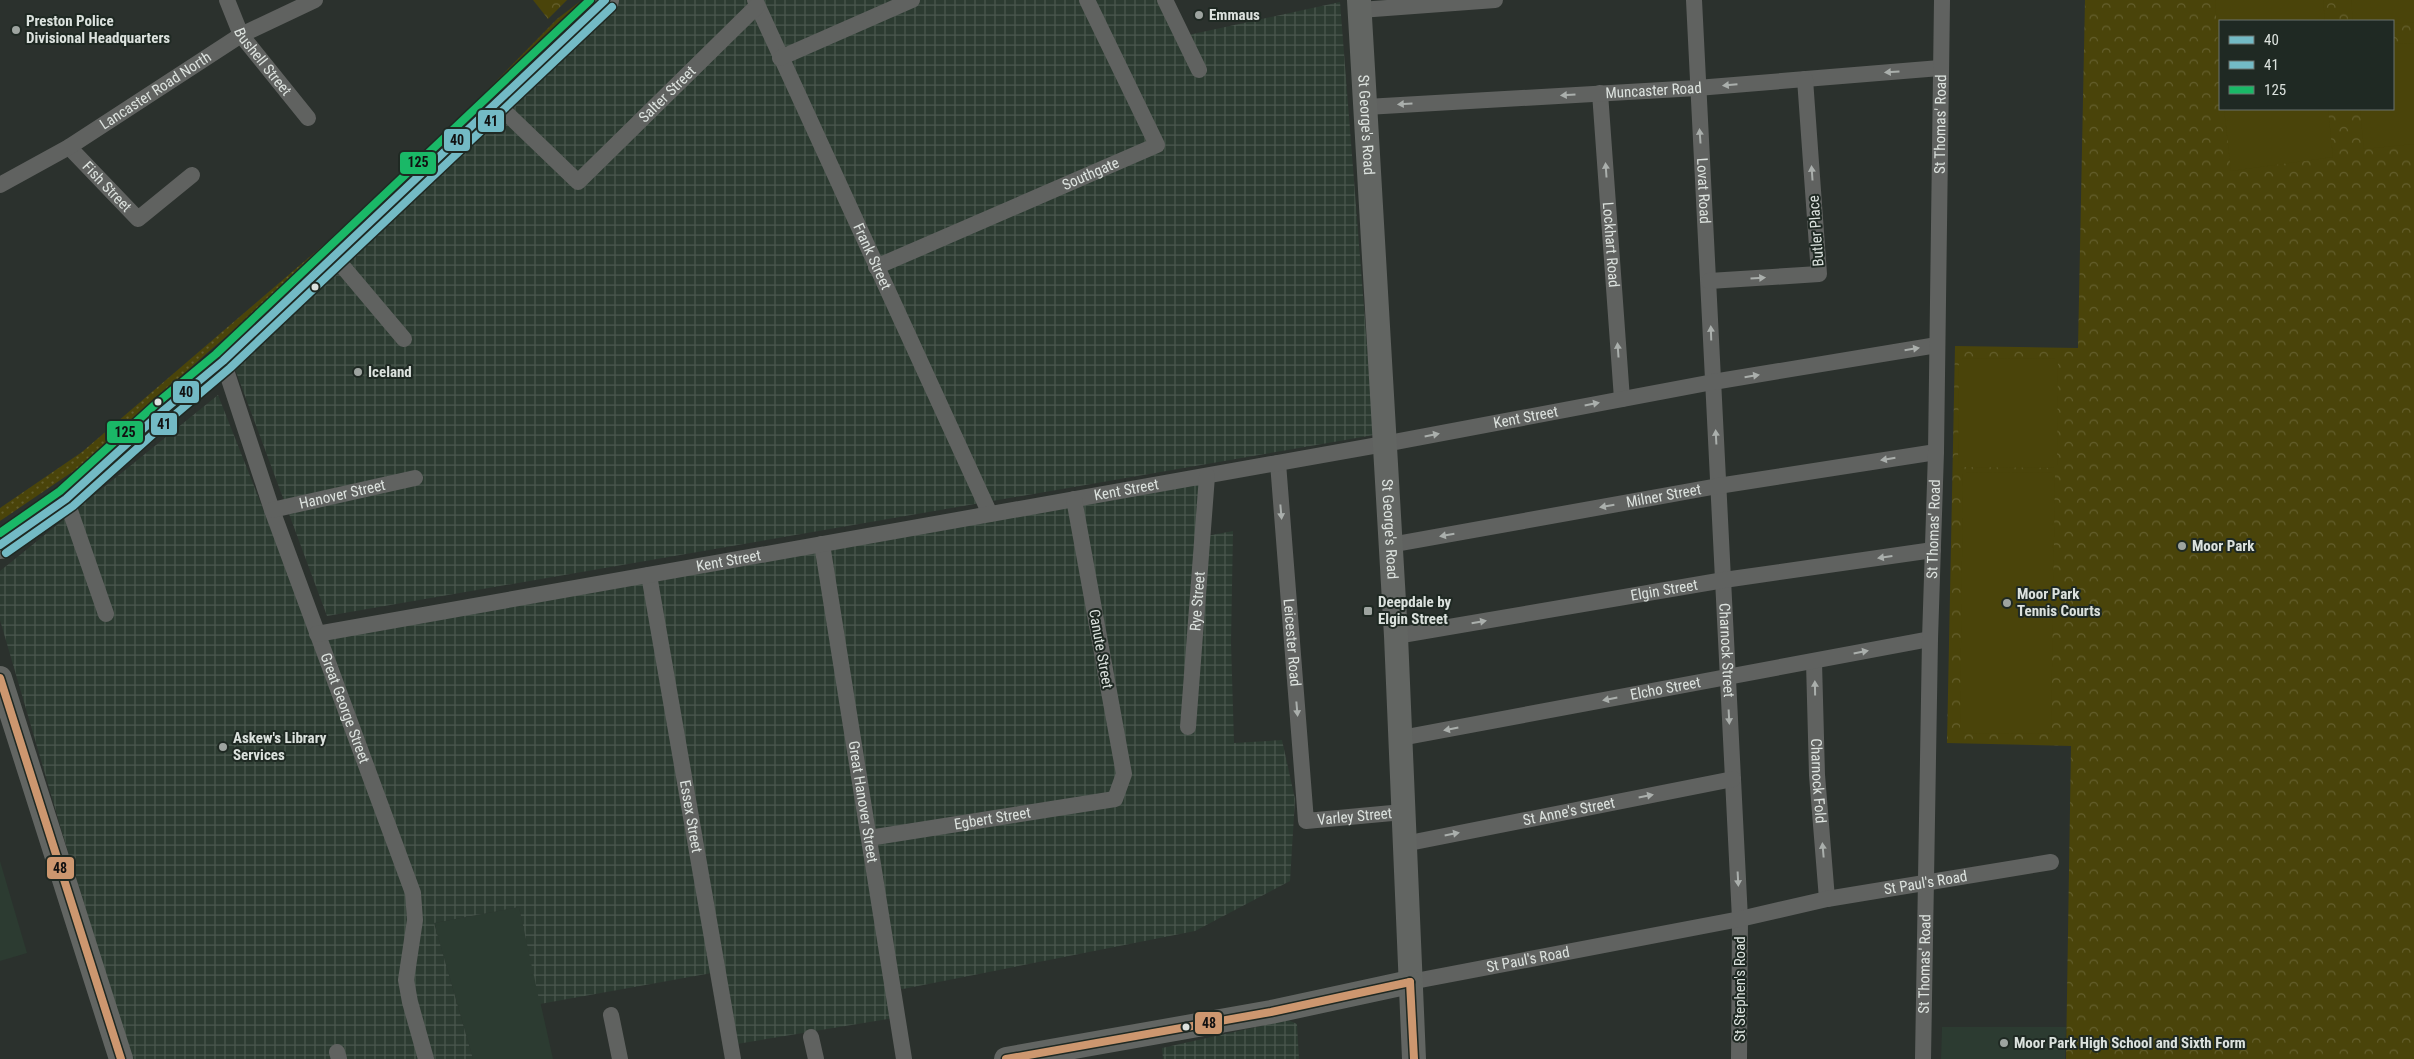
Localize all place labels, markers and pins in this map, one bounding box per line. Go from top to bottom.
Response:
place label: Emmaus [1209,6,1260,24]
marker: Emmaus [1193,9,1205,21]
place label: Preston Police Divisional Headquarters [26,12,170,47]
marker: Preston Police Divisional Headquarters [10,24,22,36]
unlabelled marker [310,282,320,292]
place label: Iceland [368,363,412,381]
marker: Iceland [352,366,364,378]
unlabelled marker [153,397,163,407]
place label: Moor Park [2192,537,2255,555]
marker: Moor Park [2176,540,2188,552]
place label: Moor Park Tennis Courts [2017,585,2101,620]
place label: Deepdale by Elgin Street [1378,593,1452,628]
marker: Moor Park Tennis Courts [2001,597,2013,609]
marker: Deepdale by Elgin Street [1362,605,1374,617]
place label: Askew's Library Services [233,729,327,764]
marker: Askew's Library Services [217,741,229,753]
unlabelled marker [1181,1022,1191,1032]
place label: Moor Park High School and Sixth Form [2014,1034,2246,1052]
marker: Moor Park High School and Sixth Form [1998,1037,2010,1049]

